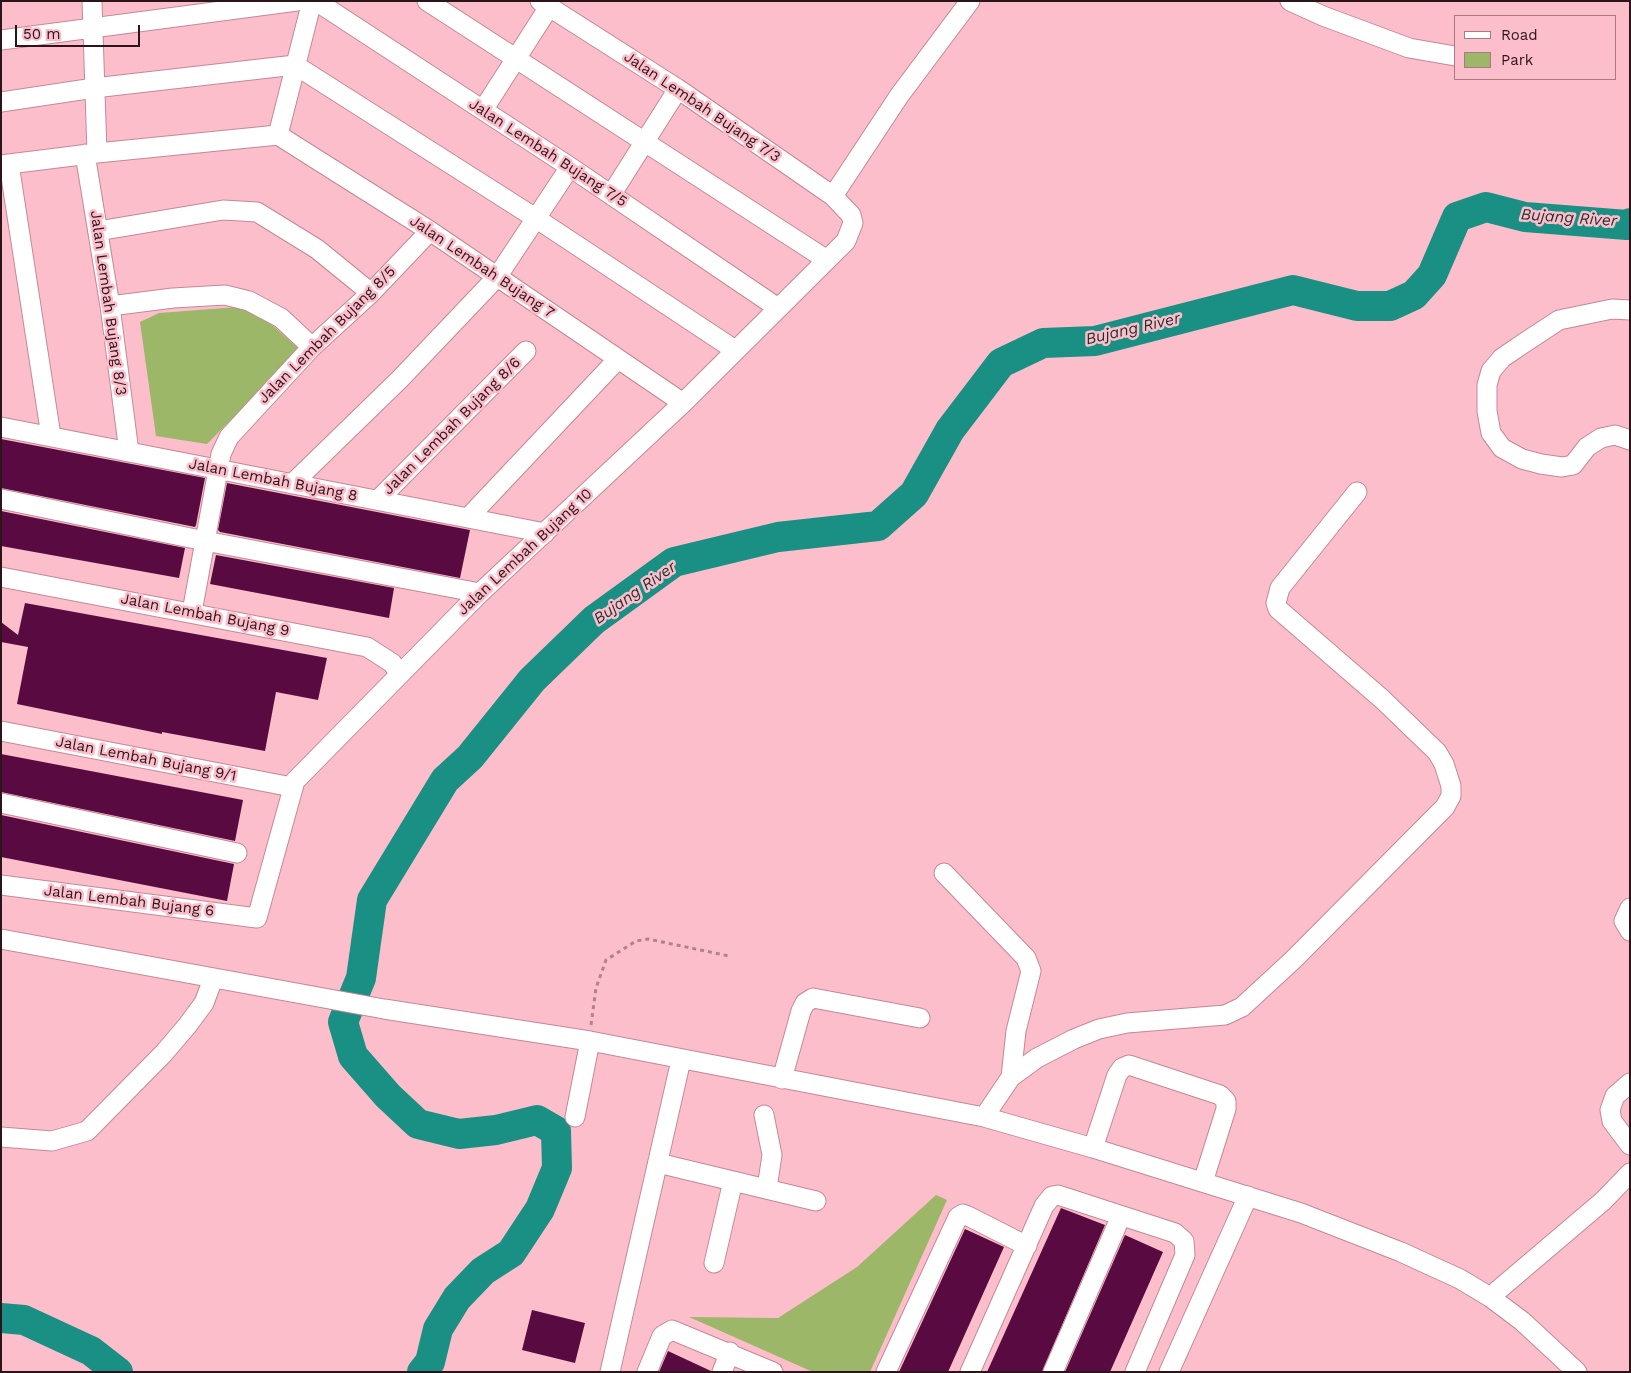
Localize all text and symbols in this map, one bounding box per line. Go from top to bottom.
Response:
scale bar [18,15,142,47]
legend [1454,15,1616,80]
text: 50 m [23,25,60,43]
text: Road [1501,26,1538,44]
street label: Jalan Lembah Bujang 7/3 [620,48,784,166]
text: Park [1501,51,1533,69]
street label: Jalan Lembah Bujang 7/5 [466,95,630,211]
water label: Bujang River [1520,205,1618,231]
street label: Jalan Lembah Bujang 8/3 [86,209,130,397]
street label: Jalan Lembah Bujang 7 [406,212,558,322]
street label: Jalan Lembah Bujang 8/5 [255,263,399,407]
water label: Bujang River [1084,309,1182,349]
street label: Jalan Lembah Bujang 8/6 [380,354,524,498]
street label: Jalan Lembah Bujang 8 [187,455,359,505]
street label: Jalan Lembah Bujang 10 [454,485,596,619]
water label: Bujang River [590,557,680,629]
street label: Jalan Lembah Bujang 9 [119,590,291,640]
street label: Jalan Lembah Bujang 9/1 [54,733,238,785]
street label: Jalan Lembah Bujang 6 [43,882,215,920]

